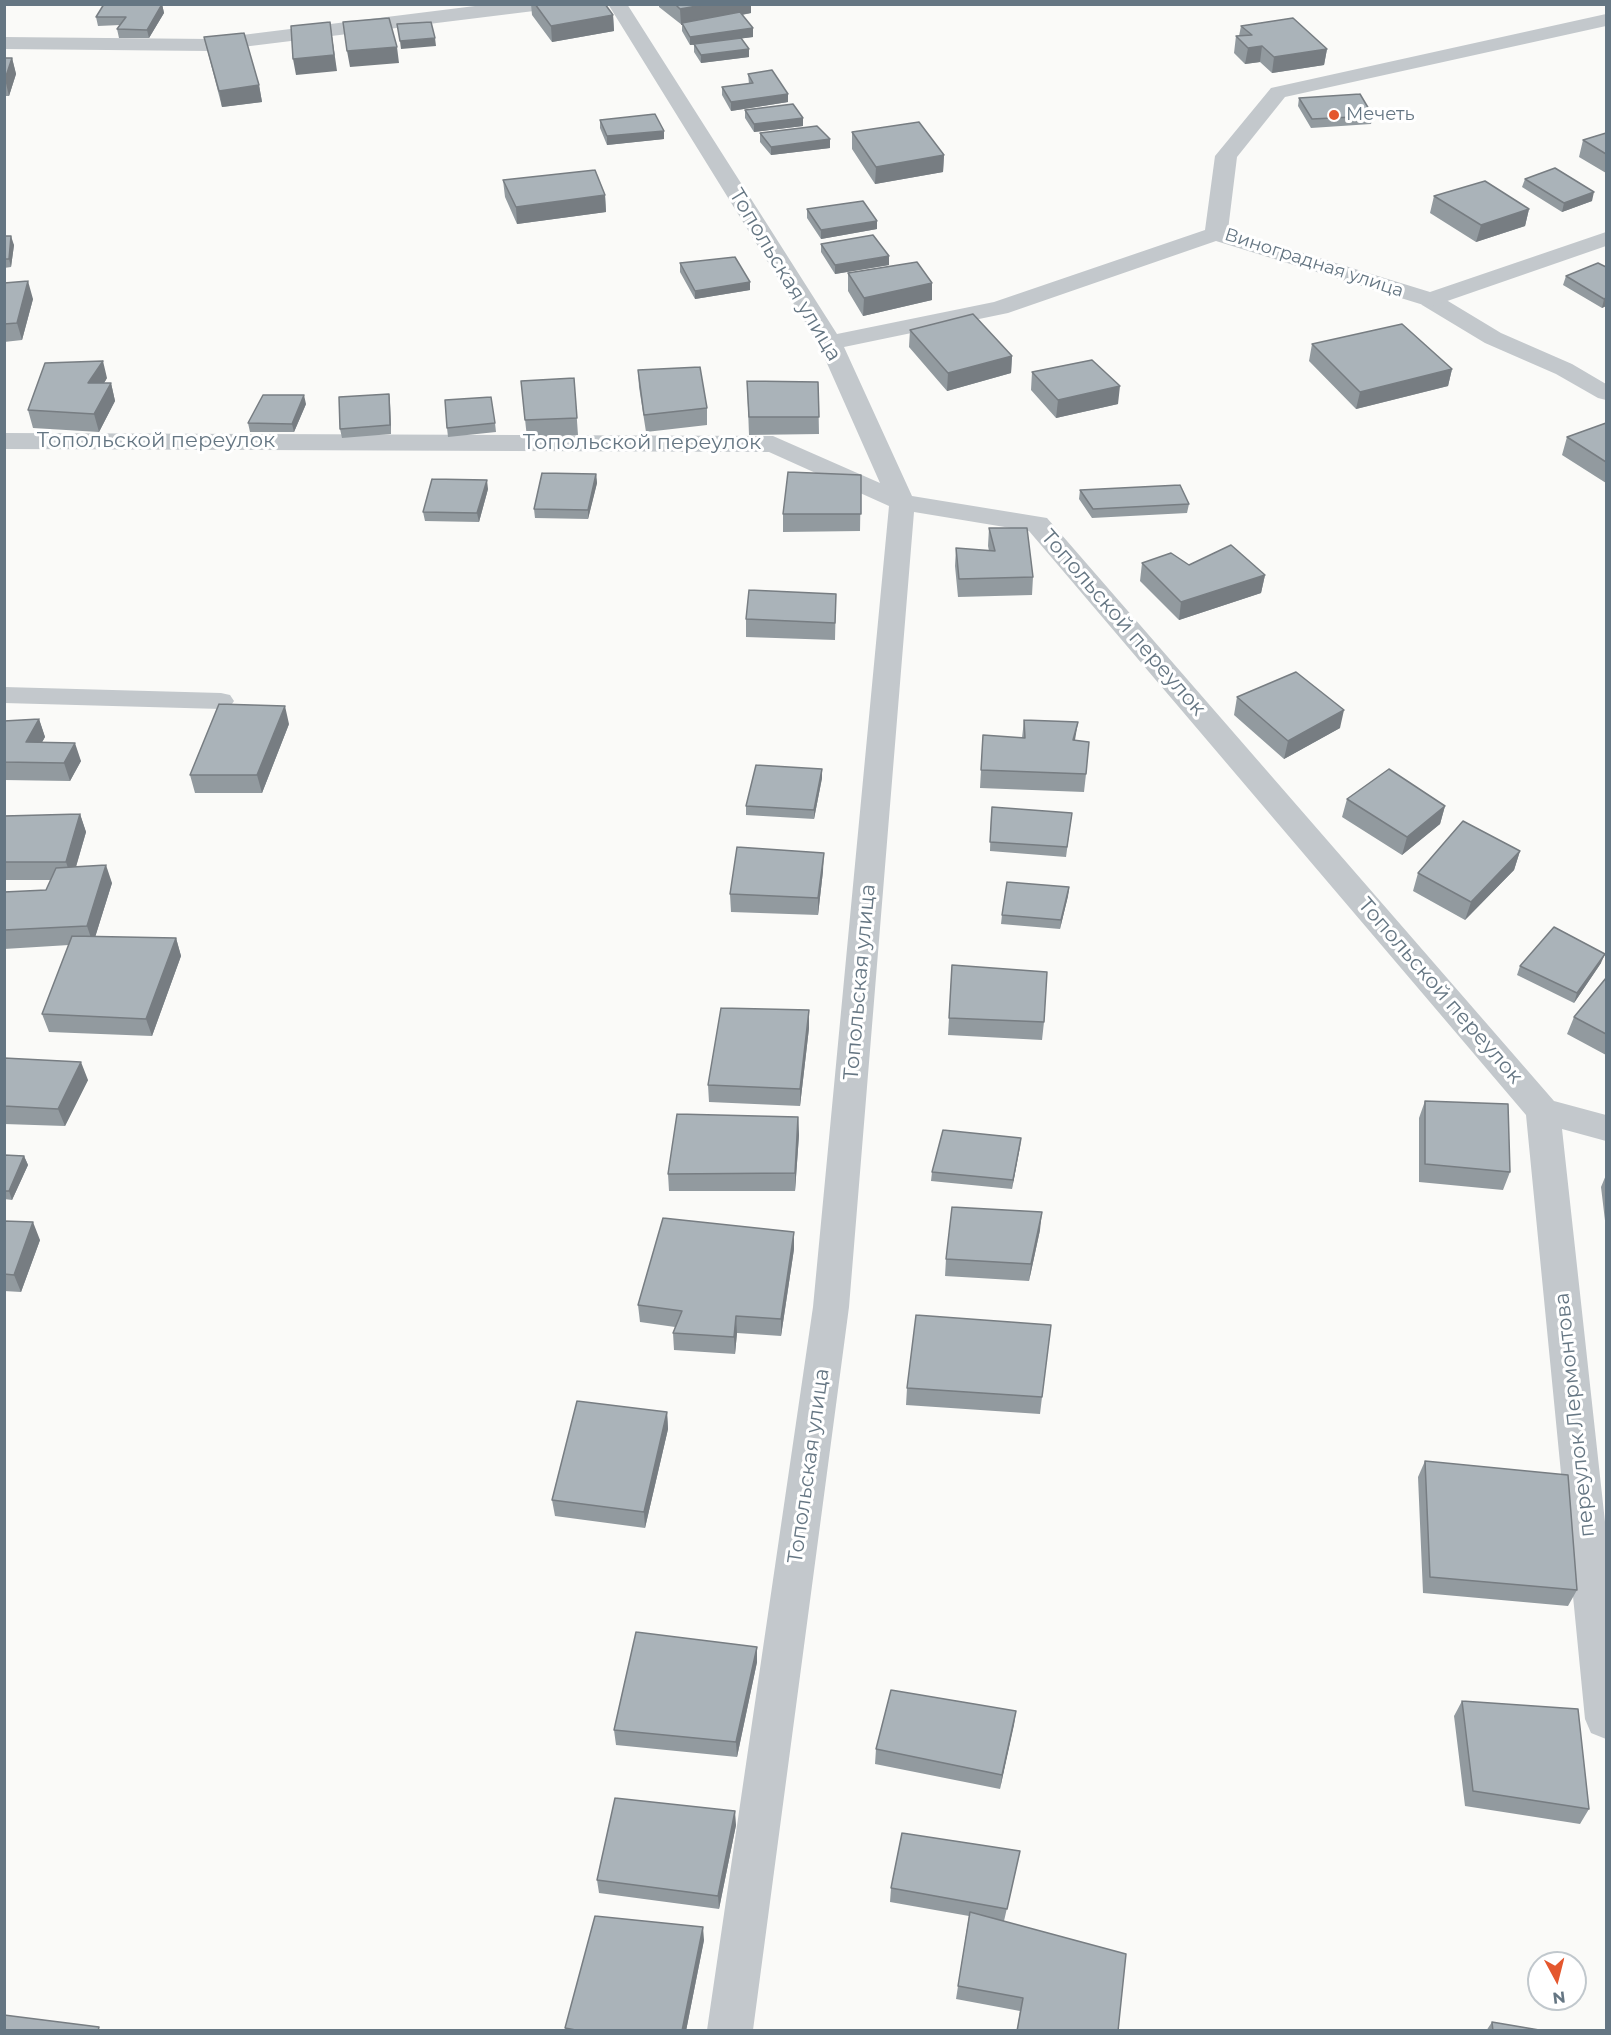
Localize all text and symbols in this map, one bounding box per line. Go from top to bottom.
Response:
place label: Мечеть [1346,104,1415,126]
marker: Мечеть [1327,108,1341,122]
street label: Топольская улица [723,184,847,366]
street label: Виноградная улица [1222,224,1406,302]
street label: Топольской переулок [37,428,275,454]
street label: Топольской переулок [523,430,761,456]
street label: Топольской переулок [1035,525,1211,721]
street label: Топольская улица [839,883,881,1081]
street label: Топольской переулок [1352,893,1528,1089]
street label: переулок Лермонтова [1550,1292,1600,1538]
street label: Топольская улица [783,1367,835,1565]
north arrow [1527,1951,1587,2011]
text: N [1551,1987,1567,2008]

